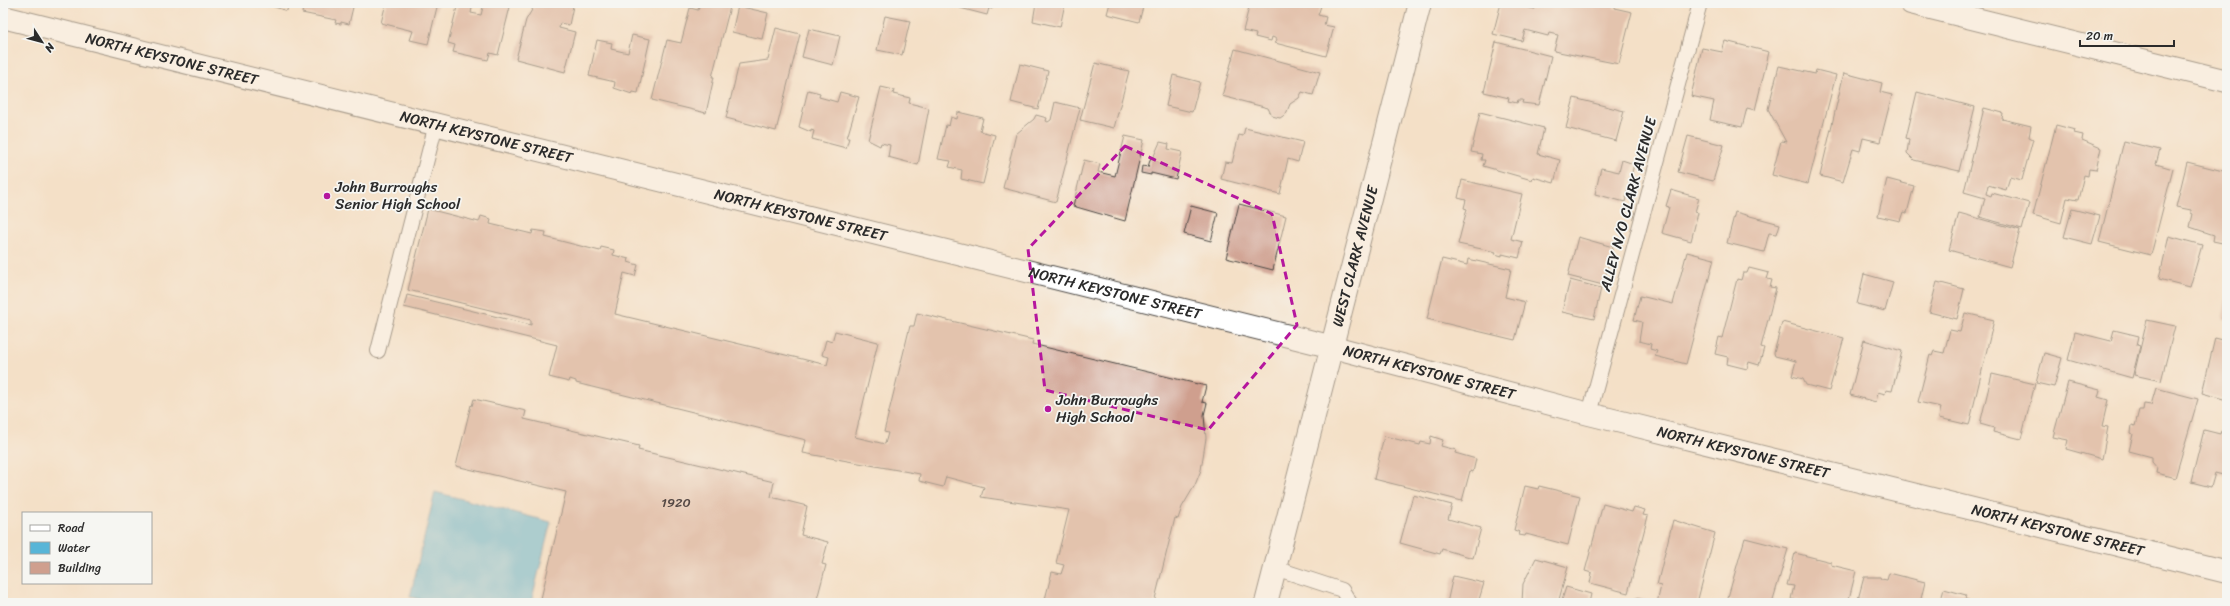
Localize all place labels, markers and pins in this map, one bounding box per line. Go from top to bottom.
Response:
place label: John Burroughs Senior High School [334,174,461,217]
marker: John Burroughs Senior High School [322,191,332,201]
place label: John Burroughs High School [1055,387,1158,430]
marker: John Burroughs High School [1043,404,1053,414]

